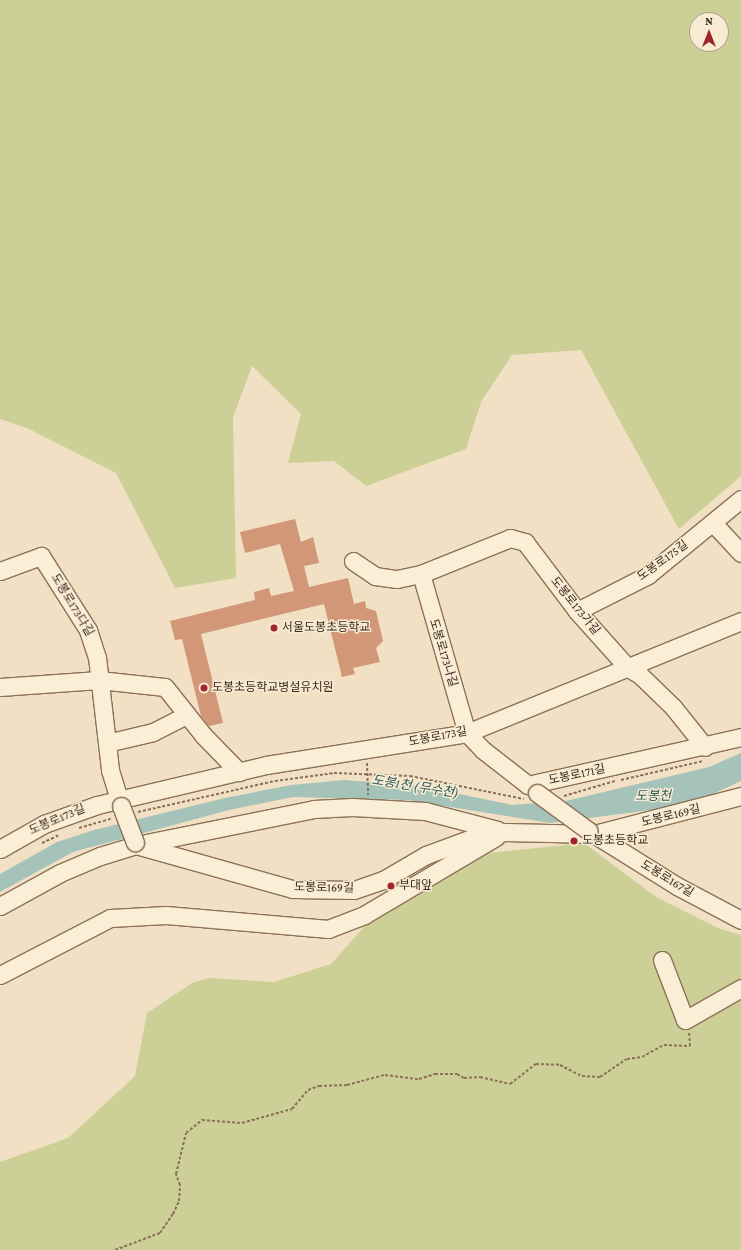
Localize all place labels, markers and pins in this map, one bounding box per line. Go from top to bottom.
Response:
place label: 서울도봉초등학교 [282,621,370,635]
marker: 서울도봉초등학교 [269,623,279,633]
place label: 도봉초등학교병설유치원 [212,681,333,695]
marker: 도봉초등학교병설유치원 [199,683,209,693]
place label: 도봉초등학교 [582,834,648,848]
marker: 도봉초등학교 [569,836,579,846]
place label: 부대앞 [399,879,432,893]
marker: 부대앞 [386,881,396,891]

